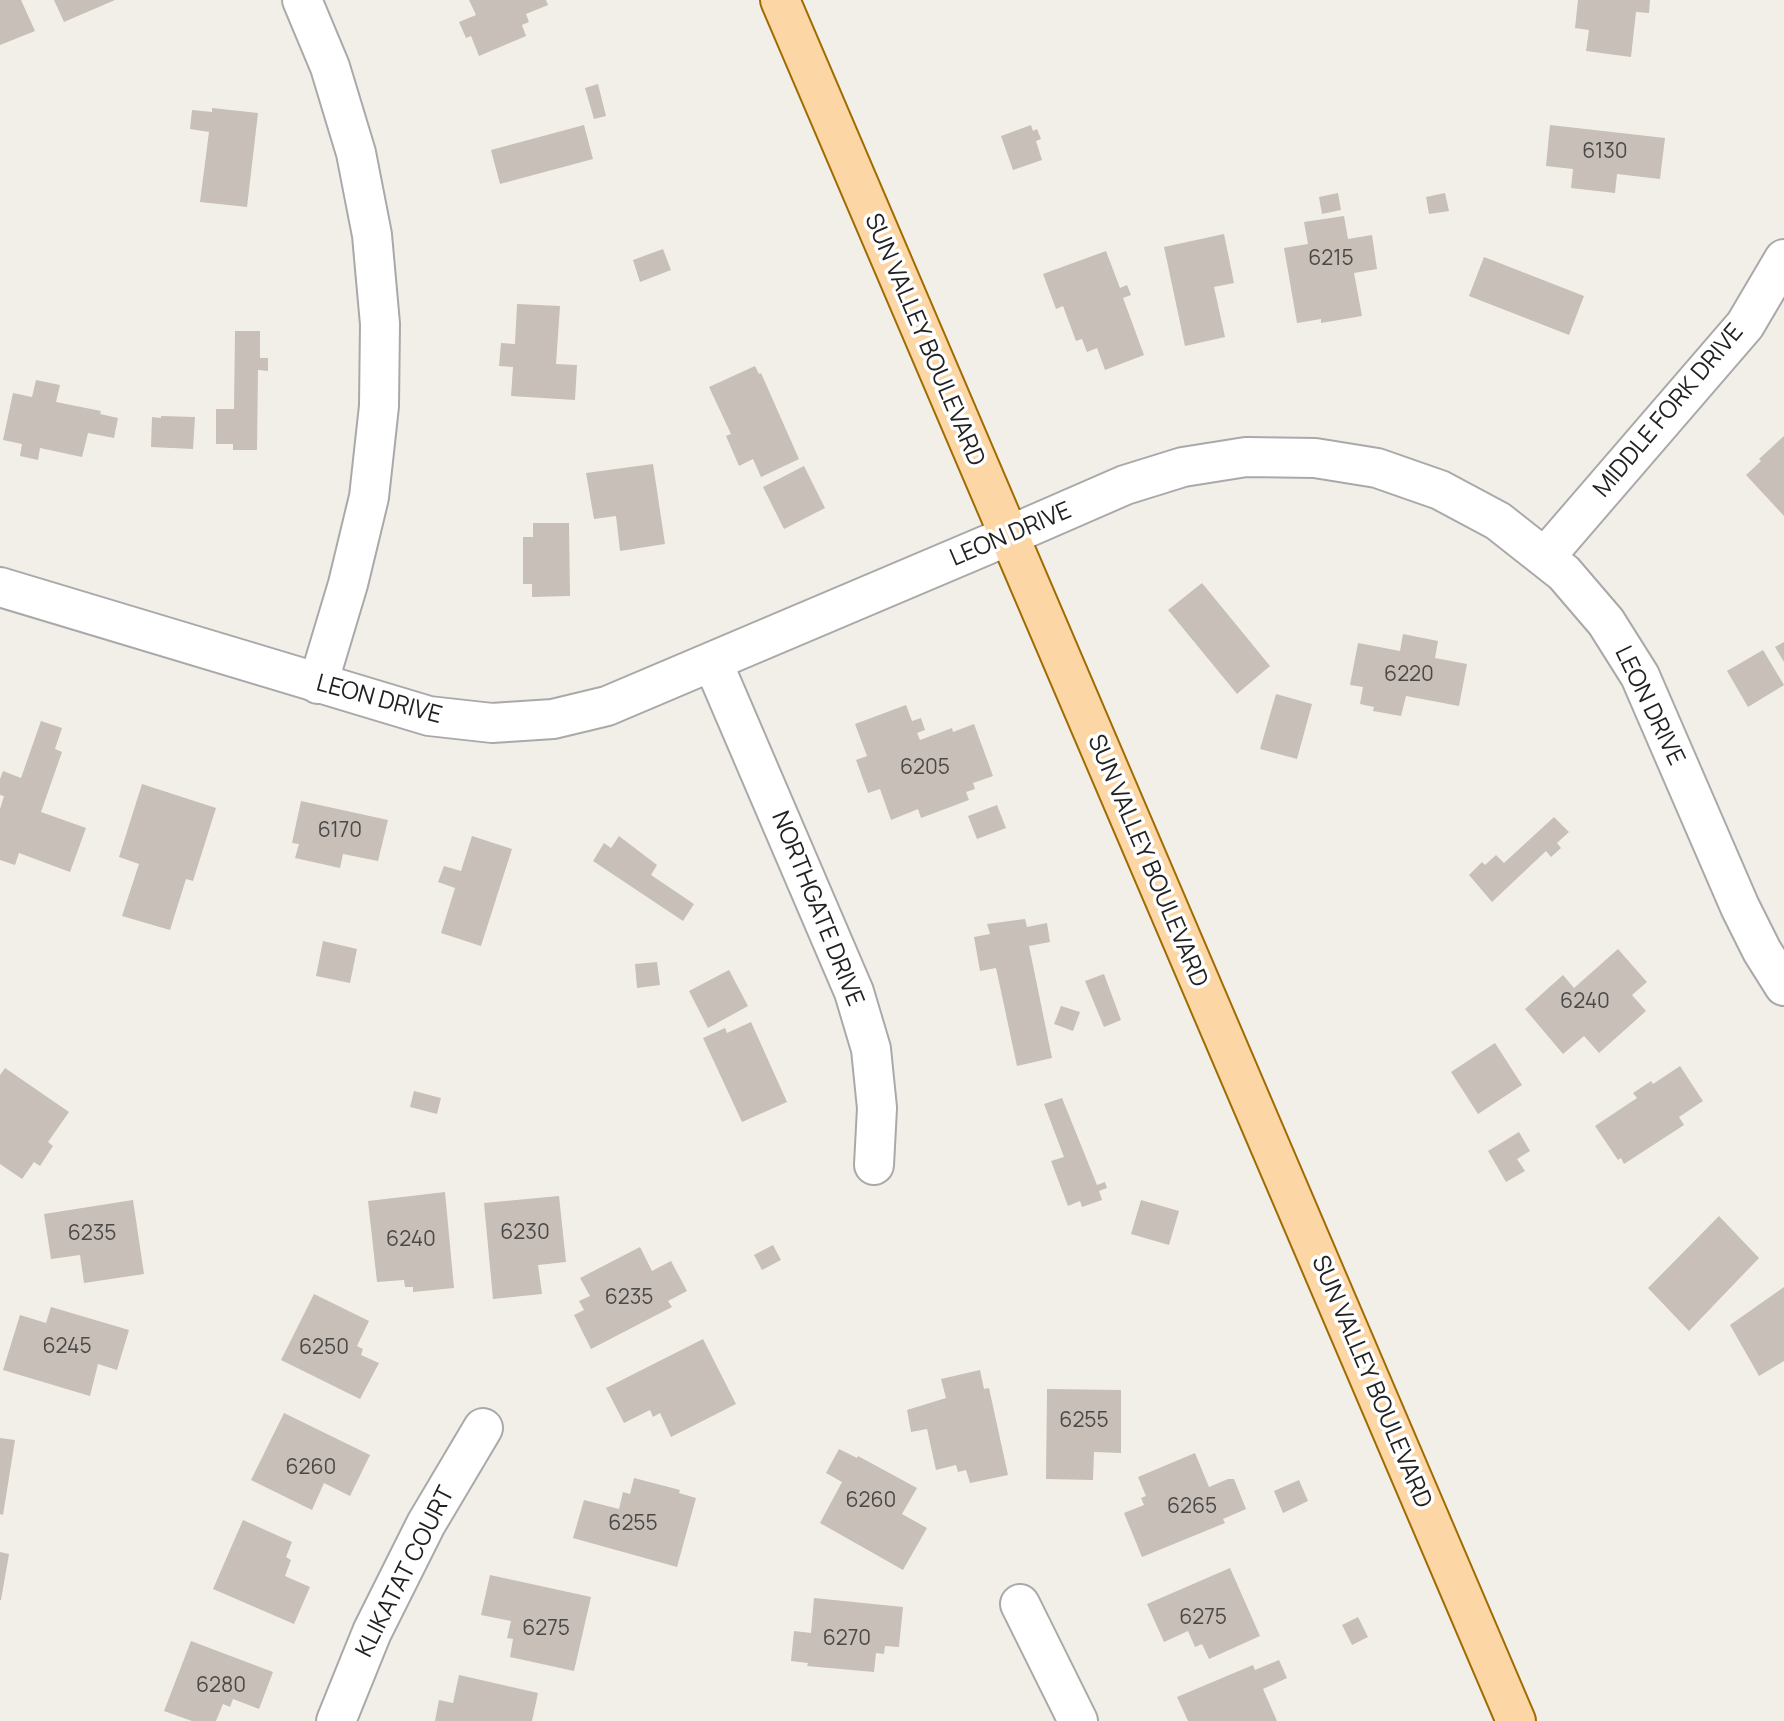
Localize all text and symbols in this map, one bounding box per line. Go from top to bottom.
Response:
house number: 6130 [1582,139,1628,165]
street label: SUN VALLEY BOULEVARD [858,209,990,471]
house number: 6215 [1308,246,1354,272]
street label: MIDDLE FORK DRIVE [1588,318,1750,504]
street label: LEON DRIVE [946,497,1076,573]
street label: LEON DRIVE [1608,642,1690,770]
house number: 6220 [1384,662,1434,688]
street label: LEON DRIVE [313,669,445,731]
street label: SUN VALLEY BOULEVARD [1081,730,1213,992]
house number: 6205 [900,755,950,781]
street label: NORTHGATE DRIVE [765,807,869,1011]
house number: 6170 [318,818,362,844]
house number: 6240 [1560,989,1610,1015]
house number: 6230 [500,1220,550,1246]
house number: 6235 [68,1221,116,1247]
house number: 6240 [386,1227,436,1253]
street label: SUN VALLEY BOULEVARD [1305,1251,1437,1513]
house number: 6235 [605,1285,653,1311]
house number: 6245 [42,1334,92,1360]
house number: 6250 [299,1335,349,1361]
house number: 6255 [1059,1408,1109,1434]
house number: 6260 [286,1455,336,1481]
street label: KLIKATAT COURT [351,1482,461,1662]
house number: 6260 [846,1488,896,1514]
house number: 6265 [1167,1494,1217,1520]
house number: 6255 [608,1511,658,1537]
house number: 6275 [1179,1605,1227,1631]
house number: 6275 [522,1616,570,1642]
house number: 6270 [823,1626,871,1652]
house number: 6280 [196,1673,246,1699]

